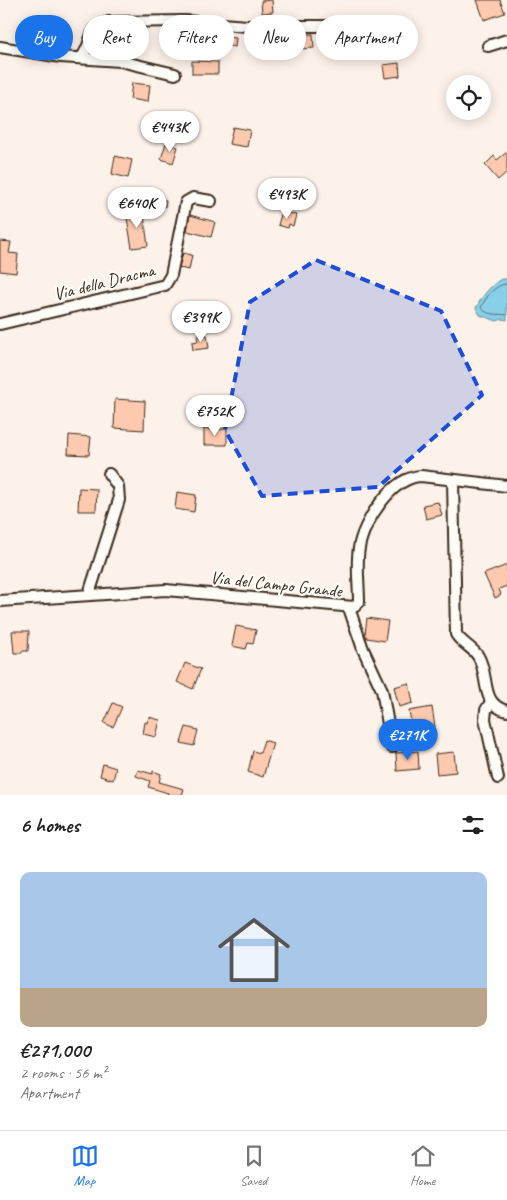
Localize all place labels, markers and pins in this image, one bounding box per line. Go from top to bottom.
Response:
pin: €443K [135,110,205,153]
pin: €493K [252,178,322,220]
pin: €640K [102,186,172,229]
pin: €399K [166,300,236,343]
pin: €752K [180,394,250,437]
pin: €271K [373,718,443,761]

